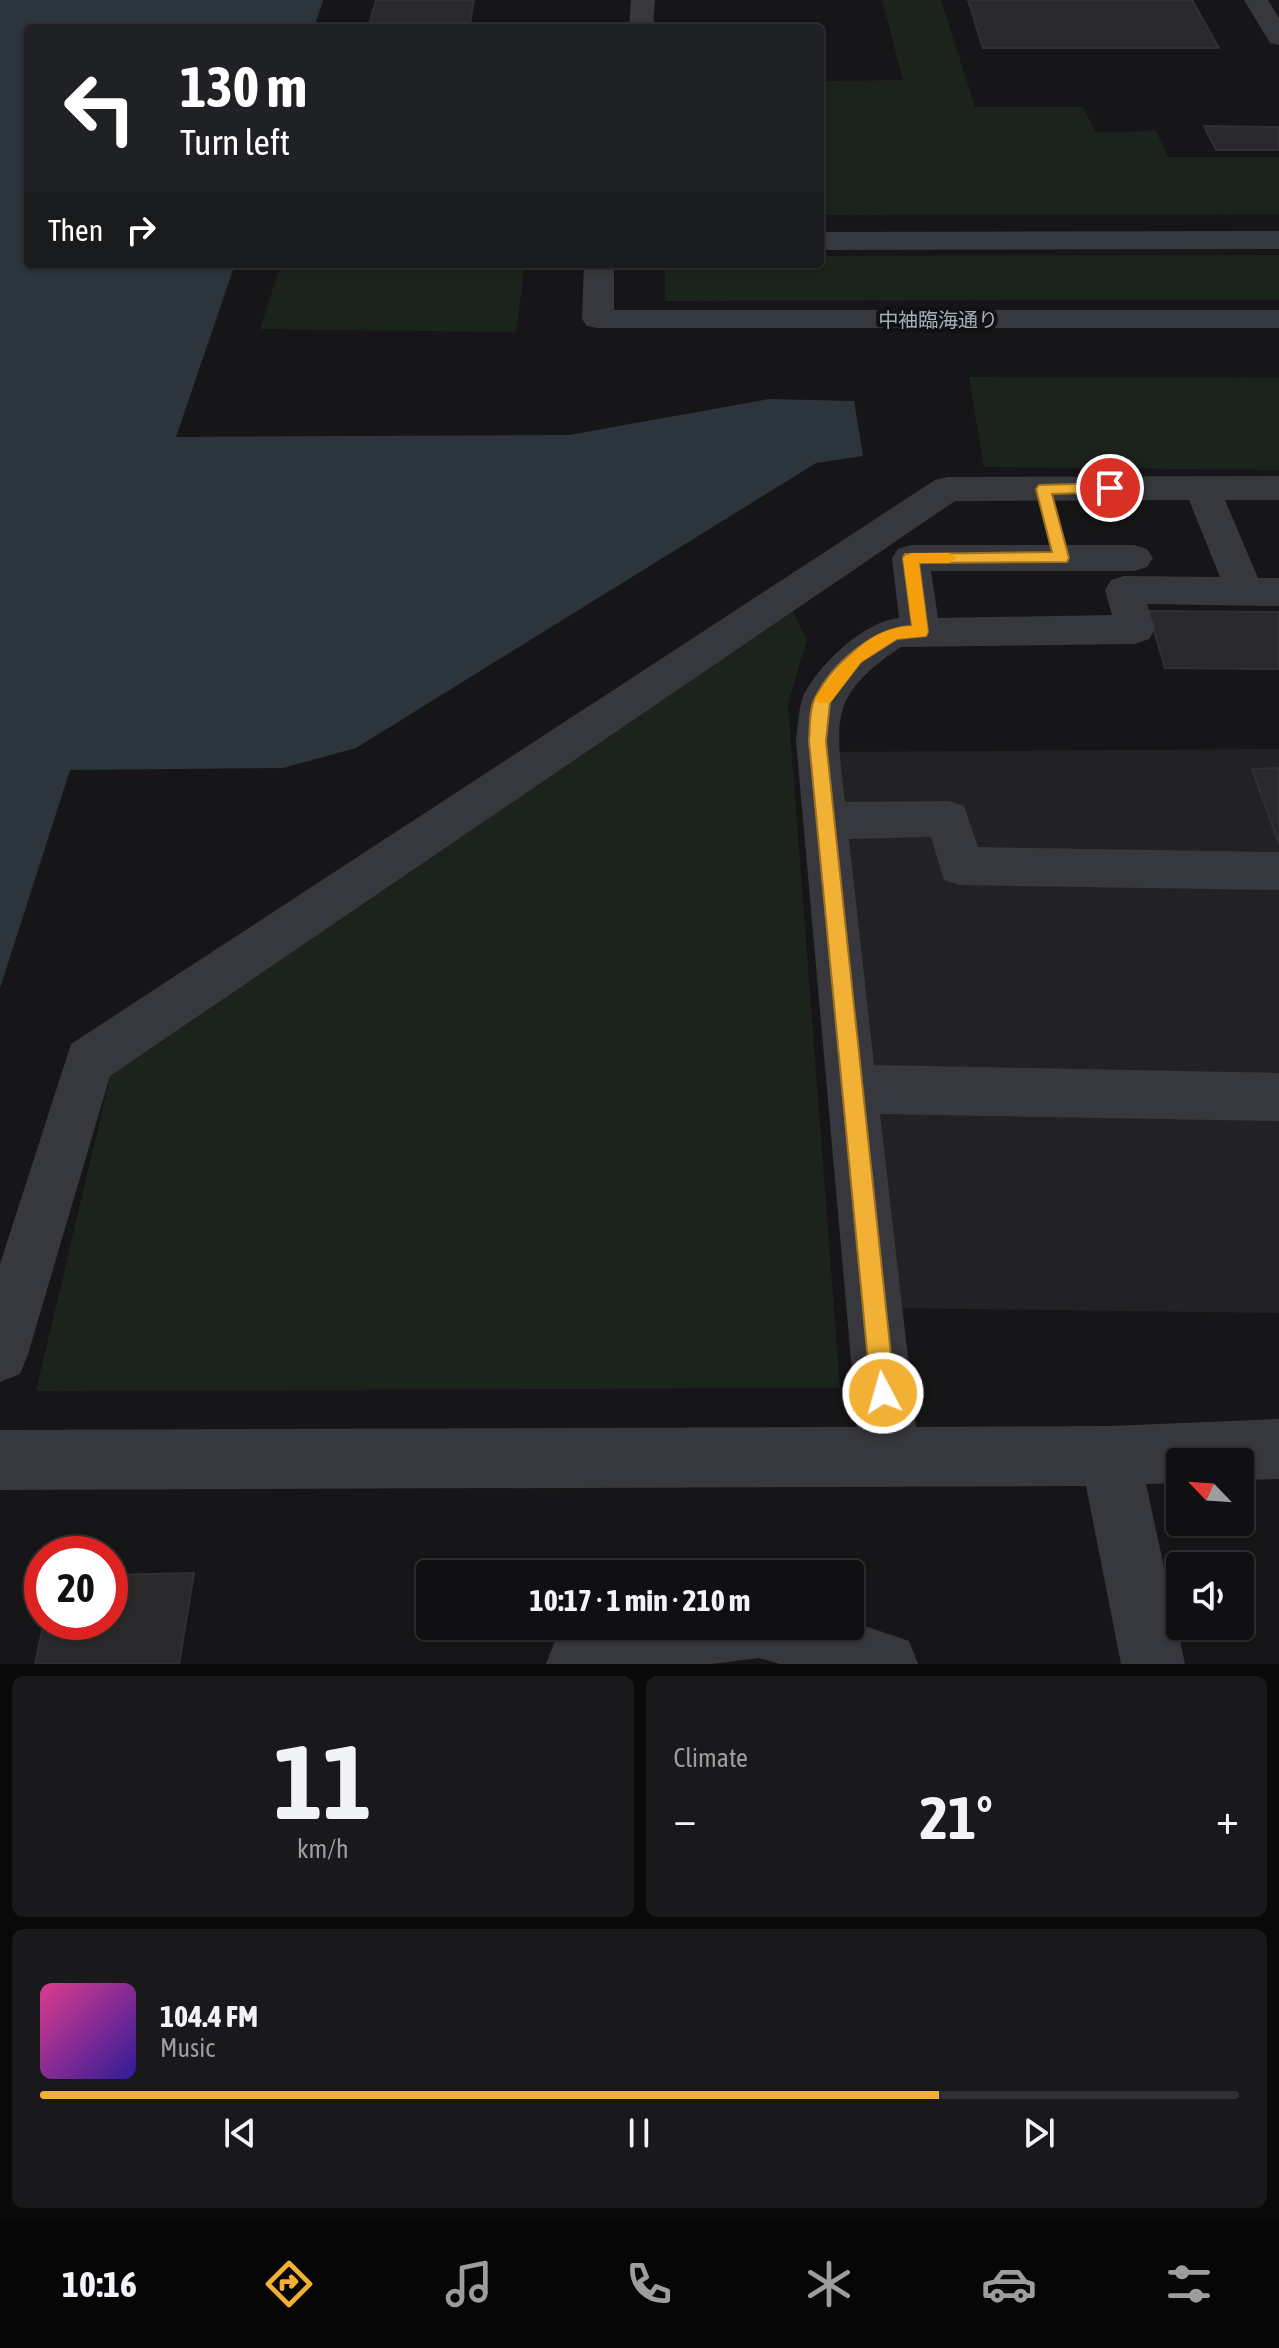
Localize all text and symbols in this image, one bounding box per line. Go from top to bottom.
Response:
text: 130 m [180,55,307,119]
icon: left [48,56,152,160]
text: Turn left [180,121,290,163]
icon: right [119,208,163,252]
text: Then [48,213,103,247]
street label: 中袖臨海通り [878,308,998,331]
pin [1076,454,1144,522]
icon: arrive [1088,466,1132,510]
position arrow [841,1351,925,1435]
north arrow [1166,1448,1254,1536]
map controls [1166,1448,1254,1640]
speed limit sign: 20 [24,1536,128,1640]
button: sound [1166,1552,1254,1640]
text: 10:17 · 1 min · 210 m [530,1583,750,1617]
text: 11 [274,1722,372,1841]
text: Climate [674,1743,748,1773]
text: 21° [920,1783,993,1852]
text: − [674,1793,696,1843]
text: + [1216,1793,1239,1843]
text: km/h [297,1834,349,1864]
text: 104.4 FM [160,1999,258,2033]
text: Music [160,2033,215,2063]
icon: previous [218,2111,262,2155]
icon: pause [617,2111,661,2155]
icon: next [1017,2111,1061,2155]
icon: directions [261,2256,317,2312]
icon: music [441,2256,497,2312]
icon: phone [621,2256,677,2312]
icon: climate [801,2256,857,2312]
icon: car [981,2256,1037,2312]
icon: filters [1161,2256,1217,2312]
text: 10:16 [62,2263,137,2305]

